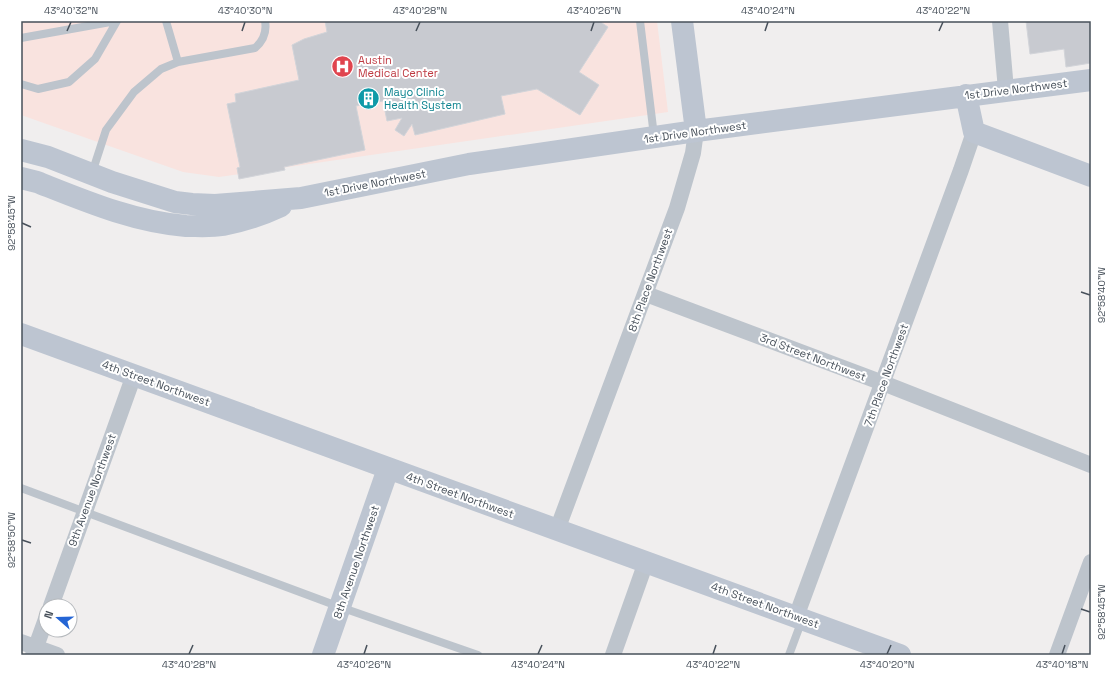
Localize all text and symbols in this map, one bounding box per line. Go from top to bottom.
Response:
text: 43°40'32"N [44,4,98,17]
text: 43°40'30"N [218,4,272,17]
text: 43°40'28"N [393,4,447,17]
text: 43°40'26"N [567,4,621,17]
text: 43°40'24"N [741,4,795,17]
text: 43°40'22"N [916,4,970,17]
hospital icon: Austin Medical Center [329,53,355,79]
place label: Austin Medical Center [358,53,438,80]
street label: 1st Drive Northwest [964,76,1068,102]
building icon: Mayo Clinic Health System [356,85,382,111]
place label: Mayo Clinic Health System [384,85,461,112]
street label: 1st Drive Northwest [643,118,747,146]
street label: 1st Drive Northwest [323,166,427,200]
text: 92°58'45"W [5,195,18,251]
street label: 8th Place Northwest [625,226,675,334]
text: 92°58'40"W [1095,267,1108,323]
street label: 7th Place Northwest [861,322,911,428]
street label: 3rd Street Northwest [758,330,868,384]
street label: 4th Street Northwest [100,357,212,409]
street label: 9th Avenue Northwest [65,432,119,548]
street label: 4th Street Northwest [404,469,516,521]
street label: 8th Avenue Northwest [330,503,382,621]
text: 92°58'50"W [5,512,18,568]
street label: 4th Street Northwest [709,579,821,631]
text: 92°58'45"W [1095,584,1108,640]
north arrow [38,598,78,638]
text: N [41,609,56,620]
text: 43°40'28"N [162,658,216,671]
text: 43°40'26"N [337,658,391,671]
text: 43°40'24"N [511,658,565,671]
text: 43°40'22"N [686,658,740,671]
text: 43°40'20"N [860,658,914,671]
text: 43°40'18"N [1036,658,1088,671]

